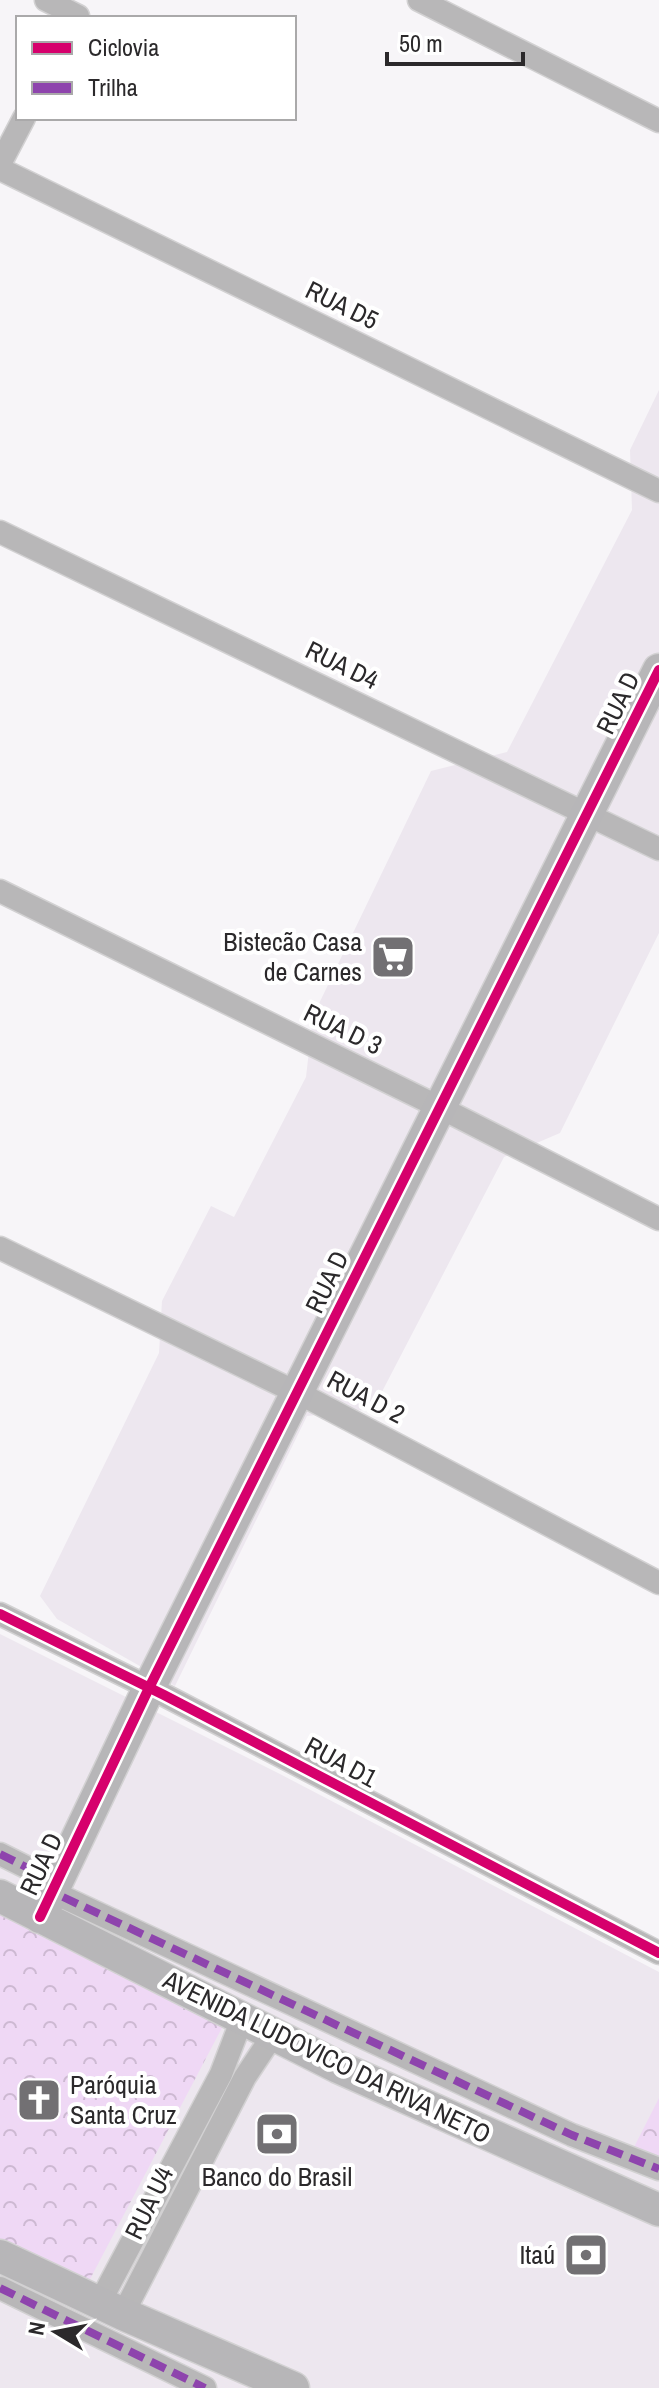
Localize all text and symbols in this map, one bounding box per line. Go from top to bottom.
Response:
legend [16,16,296,120]
scale bar [387,16,523,66]
text: 50 m [399,27,443,59]
text: Ciclovia [88,31,159,63]
text: Trilha [88,71,138,103]
street label: RUA D5 [300,272,385,337]
street label: RUA D4 [300,632,385,697]
street label: RUA D [588,666,648,740]
place label: Bistecão Casa de Carnes [223,924,362,989]
supermarket icon: Bistecão Casa de Carnes [369,933,417,981]
street label: RUA D 3 [298,995,388,1062]
street label: RUA D [297,1245,357,1319]
street label: RUA D 2 [321,1362,411,1431]
street label: RUA D1 [299,1728,384,1795]
street label: RUA D [11,1827,70,1901]
street label: AVENIDA LUDOVICO DA RIVA NETO [157,1961,497,2151]
place label: Paróquia Santa Cruz [70,2067,177,2132]
church icon: Paróquia Santa Cruz [15,2076,63,2124]
bank icon: Banco do Brasil [253,2110,301,2158]
place label: Banco do Brasil [202,2159,352,2194]
street label: RUA U4 [116,2160,181,2245]
bank icon: Itaú [562,2231,610,2279]
place label: Itaú [519,2237,555,2272]
north arrow [16,2292,96,2372]
text: N [20,2320,52,2338]

